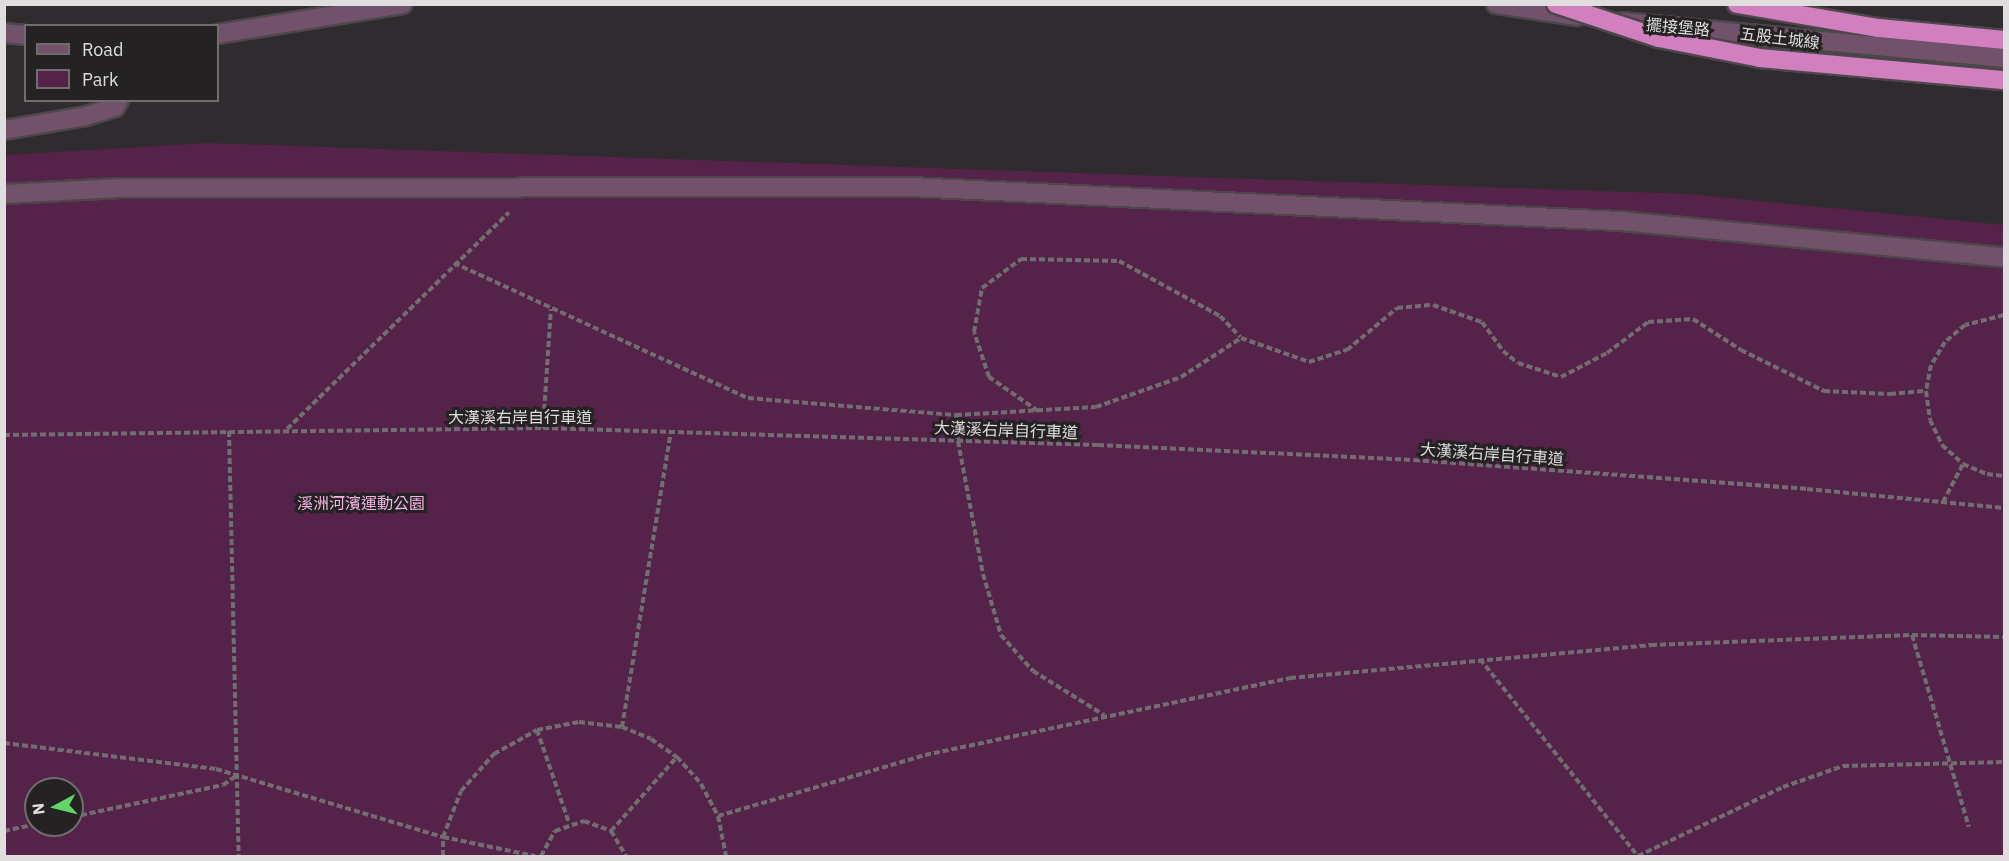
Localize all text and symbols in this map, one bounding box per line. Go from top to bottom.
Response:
street label: 擺接堡路 [1645,15,1711,39]
legend [24,24,219,102]
street label: 五股土城線 [1739,24,1821,52]
text: Road [82,38,123,61]
text: Park [82,68,118,91]
street label: 大漢溪右岸自行車道 [448,407,592,427]
street label: 大漢溪右岸自行車道 [934,418,1078,442]
street label: 大漢溪右岸自行車道 [1420,439,1564,469]
park label: 溪洲河濱運動公園 [297,493,425,513]
north arrow [24,777,84,837]
text: N [27,802,49,816]

